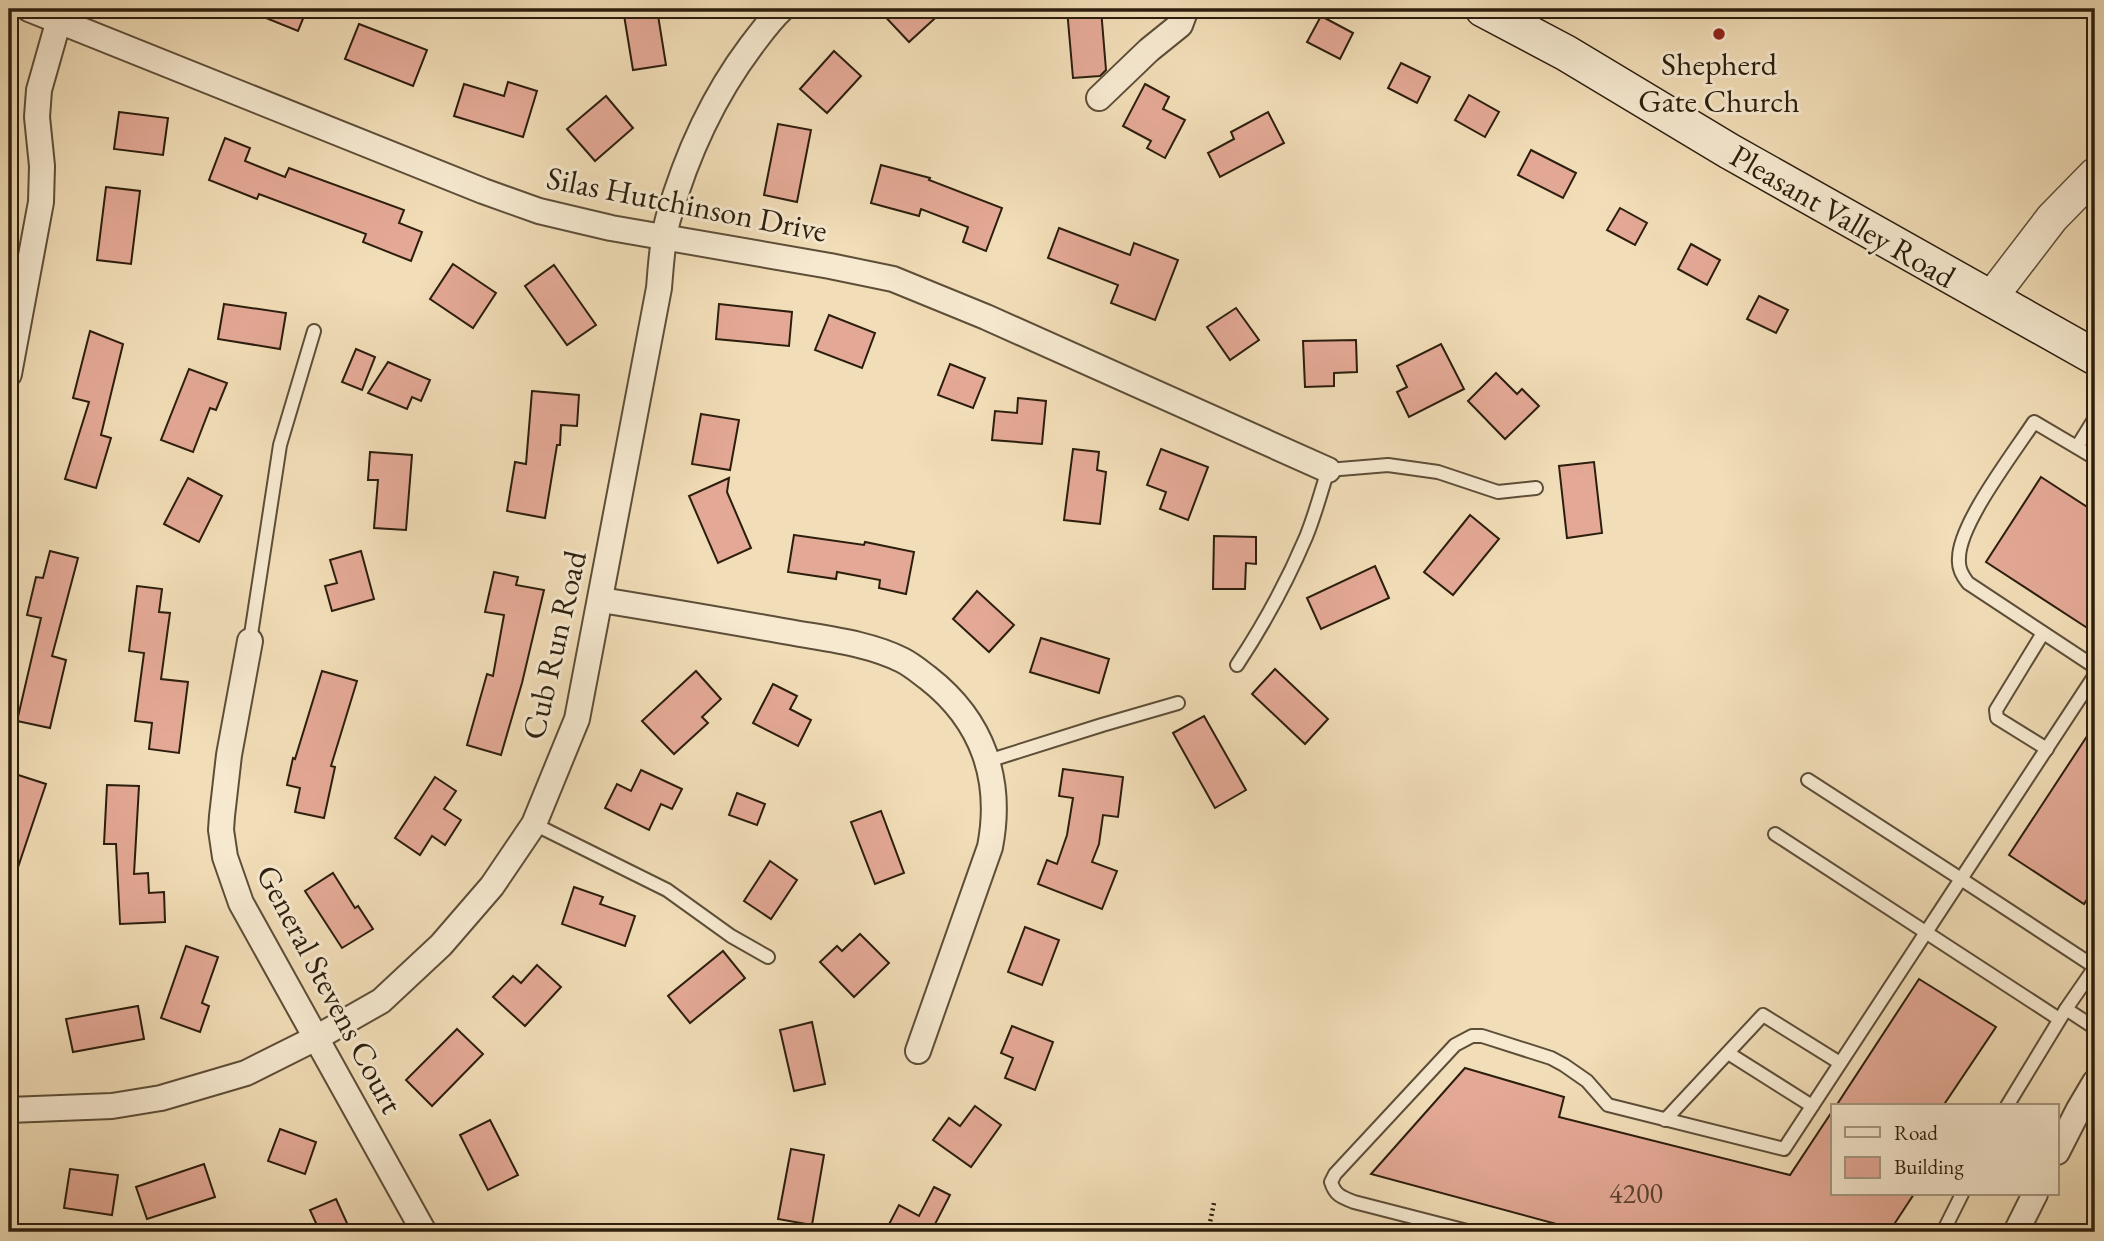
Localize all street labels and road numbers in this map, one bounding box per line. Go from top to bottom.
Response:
street label: Pleasant Valley Road [1723,134,1964,298]
street label: Silas Hutchinson Drive [543,156,831,252]
street label: Cub Run Road [512,546,596,743]
street label: General Stevens Court [247,857,413,1121]

